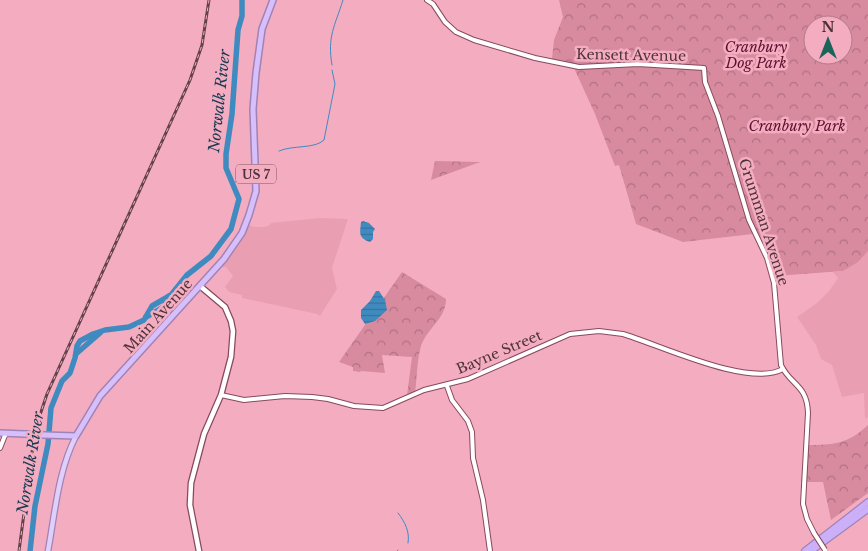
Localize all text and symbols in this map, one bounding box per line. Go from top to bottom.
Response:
north arrow [803,15,853,65]
text: N [821,18,835,36]
park label: Cranbury Dog Park [725,38,788,72]
street label: Kensett Avenue [576,45,686,65]
water label: Norwalk River [204,48,234,154]
park label: Cranbury Park [749,117,845,135]
street label: Grumman Avenue [735,156,793,288]
road number: US 7 [236,164,276,183]
street label: Main Avenue [120,275,196,357]
street label: Bayne Street [454,326,545,378]
water label: Norwalk River [12,409,48,517]

